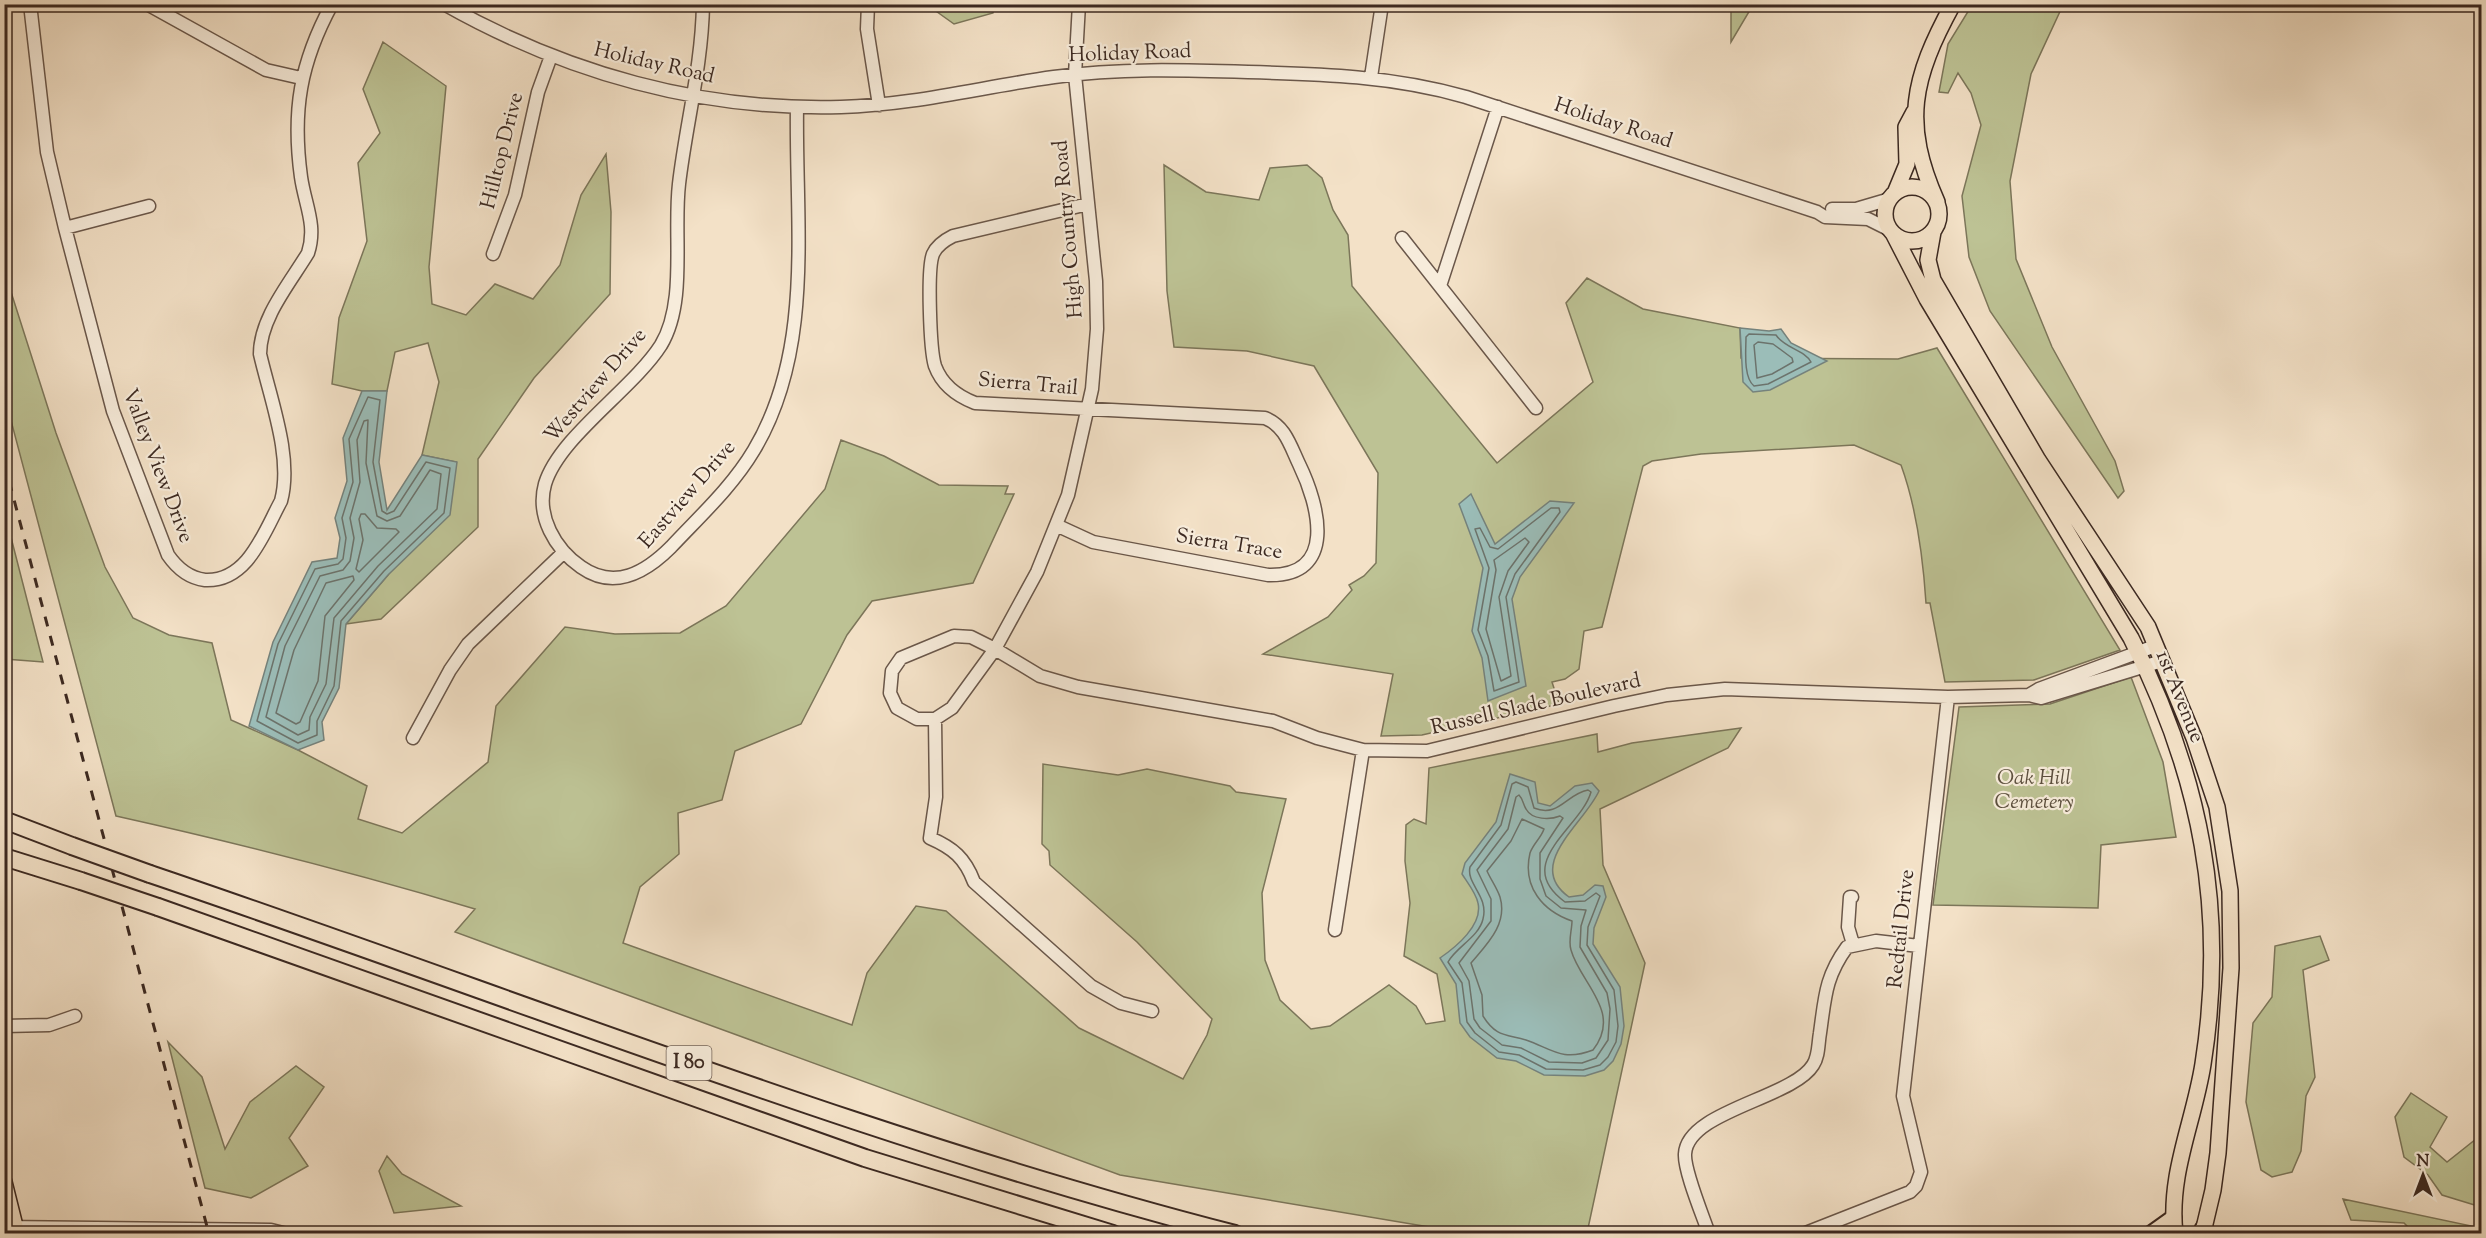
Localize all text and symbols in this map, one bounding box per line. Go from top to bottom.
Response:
street label: Holiday Road [591,36,717,92]
street label: Holiday Road [1068,37,1192,71]
street label: Hilltop Drive [474,90,532,212]
street label: Holiday Road [1550,91,1676,157]
street label: High Country Road [1046,138,1092,319]
street label: Westview Drive [538,322,654,450]
street label: Sierra Trail [977,366,1079,404]
street label: Valley View Drive [114,385,200,547]
street label: Eastview Drive [632,434,744,556]
street label: Sierra Trace [1174,522,1284,568]
street label: 1st Avenue [2147,646,2211,748]
street label: Russell Slade Boulevard [1428,666,1644,744]
park label: Oak Hill Cemetery [1995,764,2073,818]
street label: Redtail Drive [1881,868,1923,990]
road number: I 80 [666,1046,712,1080]
north arrow [2393,1145,2453,1205]
text: N [2417,1151,2430,1174]

